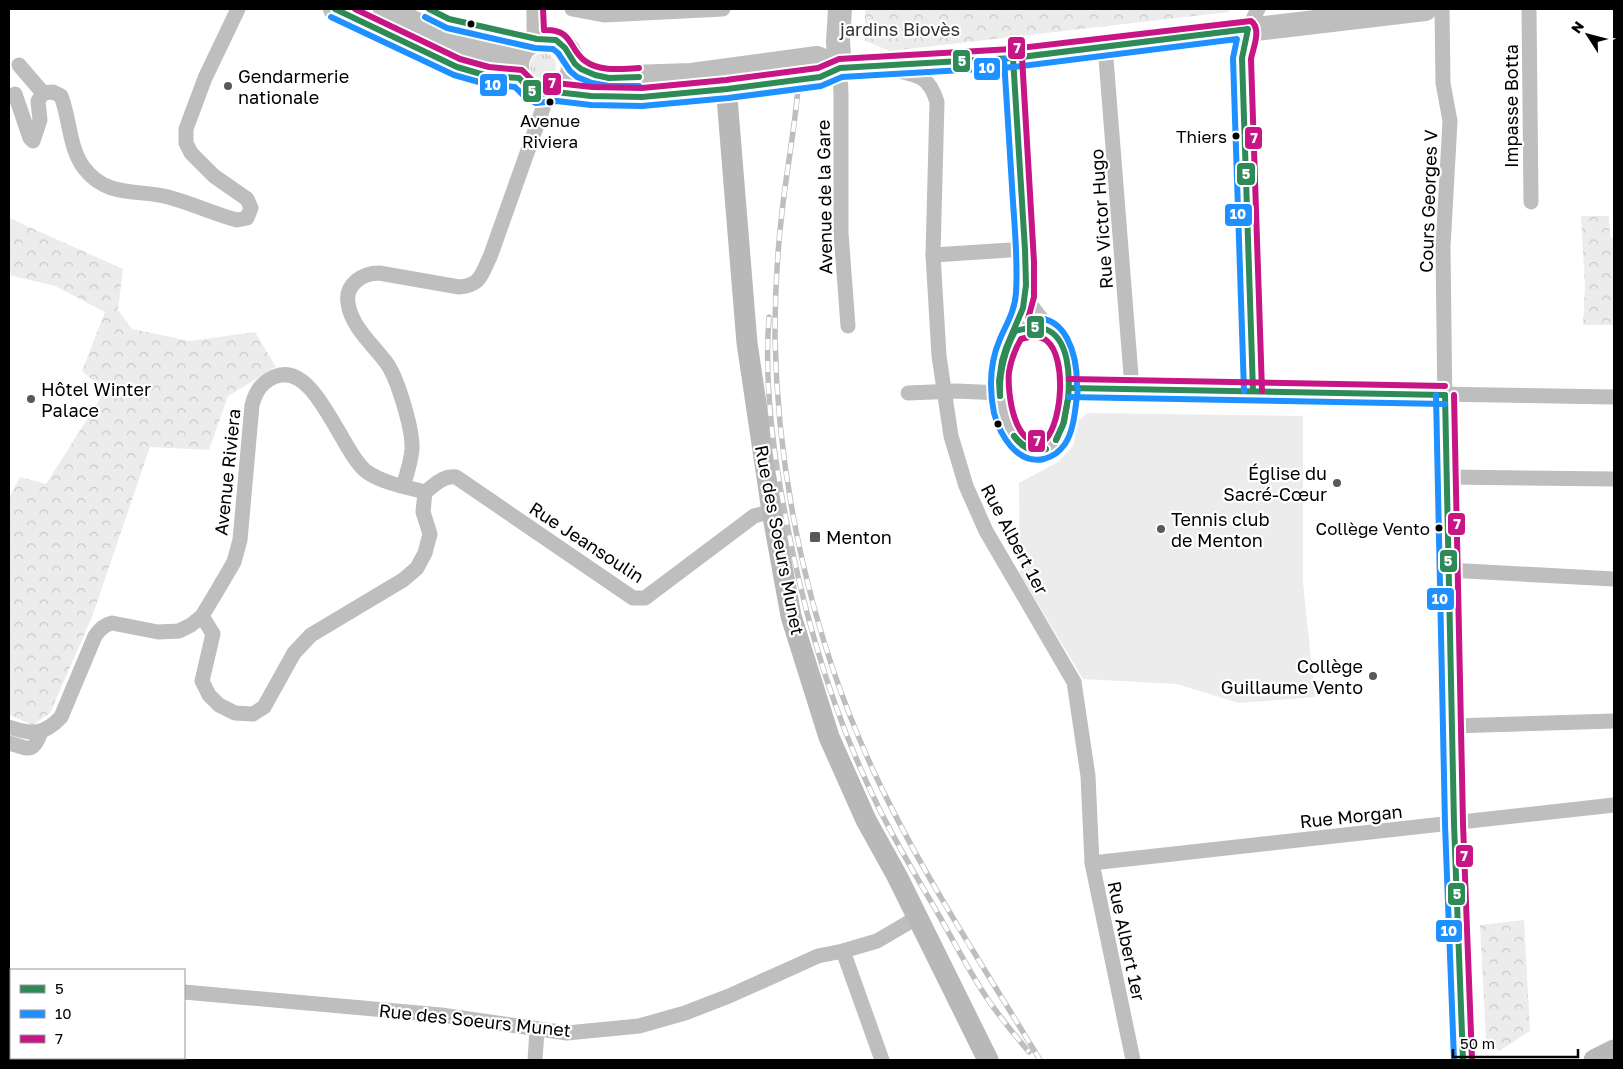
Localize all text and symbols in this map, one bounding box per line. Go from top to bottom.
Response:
north arrow [1563,10,1613,60]
park label: jardins Biovès [839,18,960,40]
text: N [1567,18,1587,36]
unlabelled marker [466,19,476,29]
line badge: 7 [1007,36,1026,60]
text: 7 [1013,39,1021,56]
street label: Impasse Botta [1500,44,1522,168]
line badge: 5 [952,49,971,73]
text: 5 [958,52,967,69]
line badge: 10 [973,57,1001,81]
text: 10 [979,59,995,76]
place label: Gendarmerie nationale [238,65,349,108]
line badge: 7 [542,72,562,96]
line badge: 10 [479,73,508,97]
text: 7 [548,74,556,91]
text: 10 [485,76,501,93]
line badge: 5 [522,79,542,103]
marker: Gendarmerie nationale [222,80,234,92]
text: 5 [528,82,537,99]
marker: Avenue Riviera [545,97,555,107]
place label: Avenue Riviera [520,110,580,152]
street label: Avenue de la Gare [812,120,836,274]
place label: Thiers [1176,126,1227,147]
line badge: 7 [1244,126,1263,150]
text: 7 [1250,129,1258,146]
street label: Cours Georges V [1415,129,1441,273]
marker: Thiers [1231,131,1241,141]
street label: Rue Victor Hugo [1085,148,1117,290]
line badge: 5 [1236,162,1256,186]
text: 5 [1242,165,1251,182]
line badge: 10 [1224,203,1253,227]
text: 10 [1230,205,1246,222]
line badge: 5 [1026,315,1045,339]
text: 5 [1031,318,1040,335]
place label: Hôtel Winter Palace [41,378,151,421]
marker: Hôtel Winter Palace [25,393,37,405]
street label: Avenue Riviera [209,407,245,537]
unlabelled marker [993,419,1003,429]
line badge: 7 [1027,429,1046,453]
text: 7 [1033,432,1041,449]
street label: Rue des Soeurs Munet [751,443,809,637]
place label: Église du Sacré-Cœur [1223,462,1327,505]
marker: Église du Sacré-Cœur [1331,477,1343,489]
street label: Rue Albert 1er [977,480,1053,598]
street label: Rue Jeansoulin [526,497,648,587]
place label: Tennis club de Menton [1171,508,1270,551]
line badge: 7 [1447,512,1466,536]
text: 7 [1453,515,1461,532]
place label: Collège Vento [1316,518,1430,539]
marker: Tennis club de Menton [1155,523,1167,535]
marker: Collège Vento [1434,523,1444,533]
place label: Menton [826,526,892,548]
marker: Menton [808,530,822,544]
line badge: 5 [1439,549,1458,573]
text: 5 [1444,552,1453,569]
line badge: 10 [1426,587,1455,611]
text: 10 [1432,590,1448,607]
place label: Collège Guillaume Vento [1221,655,1363,698]
marker: Collège Guillaume Vento [1367,670,1379,682]
street label: Rue Morgan [1299,800,1403,832]
line badge: 7 [1455,844,1474,868]
text: 7 [1460,847,1468,864]
street label: Rue Albert 1er [1104,879,1150,1003]
line badge: 5 [1447,882,1466,906]
text: 5 [1453,885,1462,902]
line badge: 10 [1435,919,1463,943]
text: 10 [1441,922,1457,939]
legend [10,969,185,1059]
text: 5 [55,979,64,997]
street label: Rue des Soeurs Munet [378,999,572,1041]
text: 10 [55,1004,72,1022]
scale bar [1453,1026,1578,1058]
text: 7 [55,1029,63,1047]
text: 50 m [1460,1034,1495,1052]

